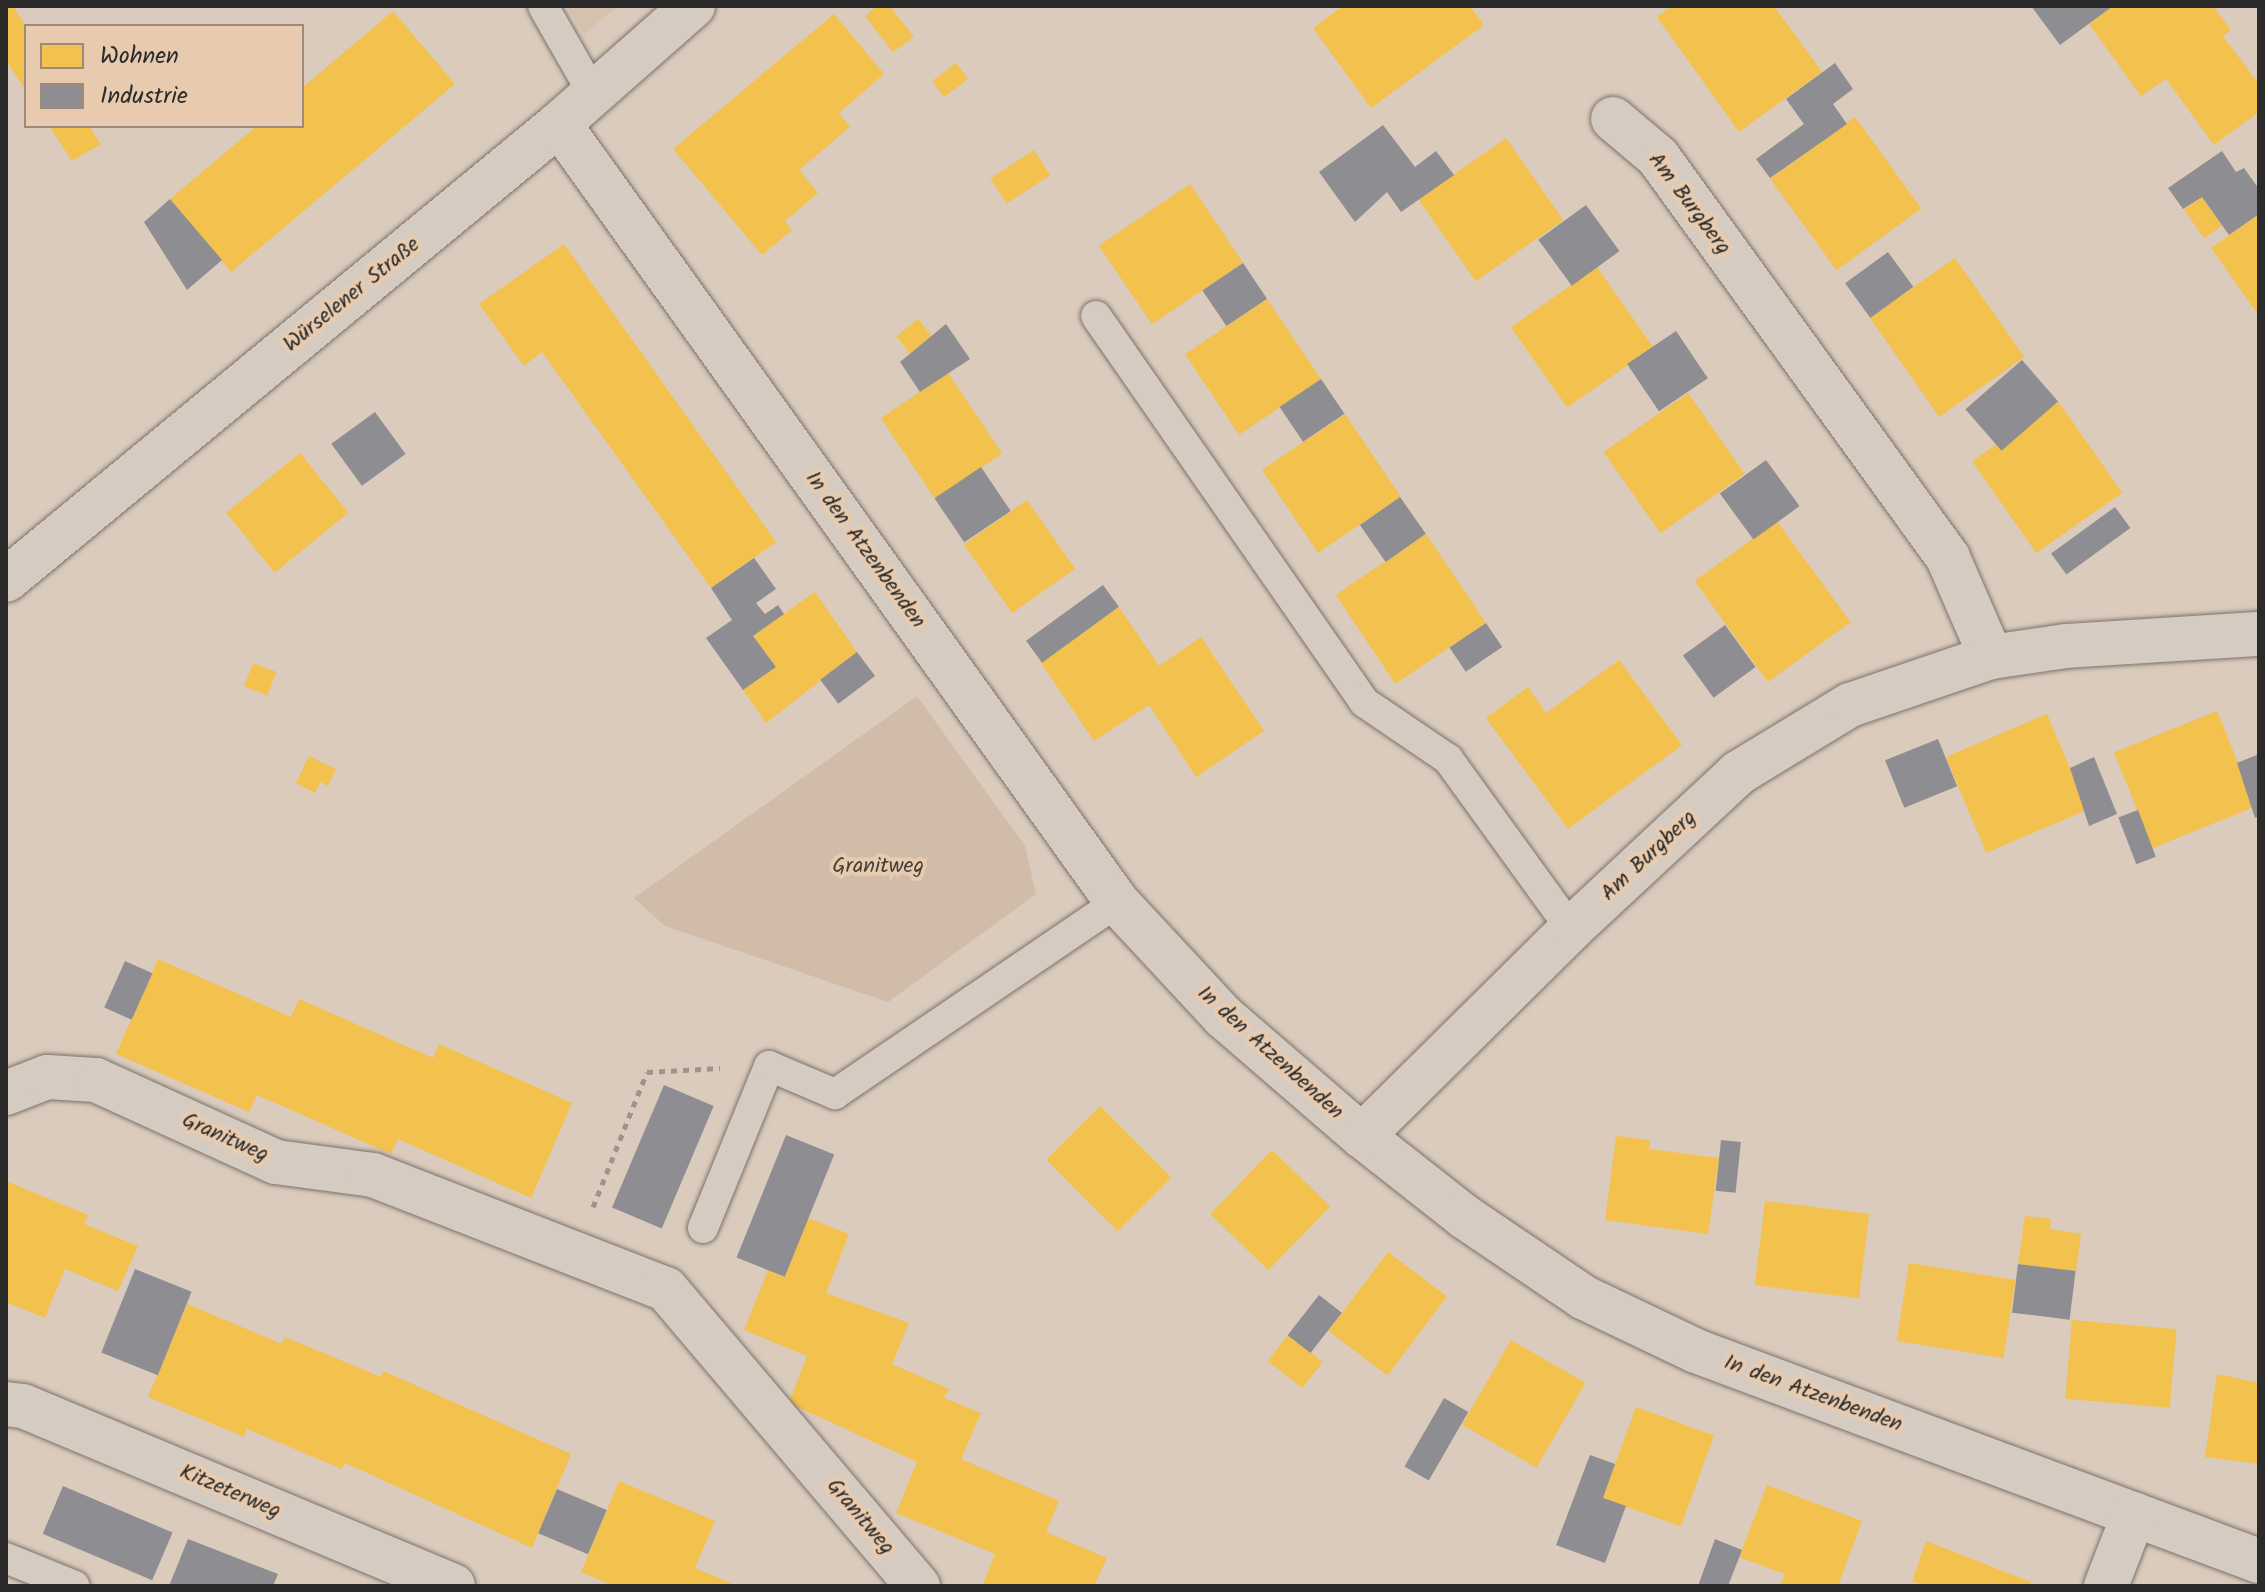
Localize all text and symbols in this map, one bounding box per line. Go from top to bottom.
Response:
legend [24,24,304,128]
text: Wohnen [100,37,179,76]
text: Industrie [100,77,188,116]
street label: Am Burgberg [1642,148,1736,260]
street label: Würselener Straße [278,232,426,358]
street label: In den Atzenbenden [799,466,931,634]
street label: Am Burgberg [1596,805,1702,907]
park label: Granitweg [832,854,924,880]
street label: In den Atzenbenden [1191,980,1349,1126]
street label: Granitweg [178,1107,272,1169]
street label: In den Atzenbenden [1720,1349,1906,1439]
street label: Kitzeterweg [176,1459,284,1525]
street label: Granitweg [820,1473,900,1561]

